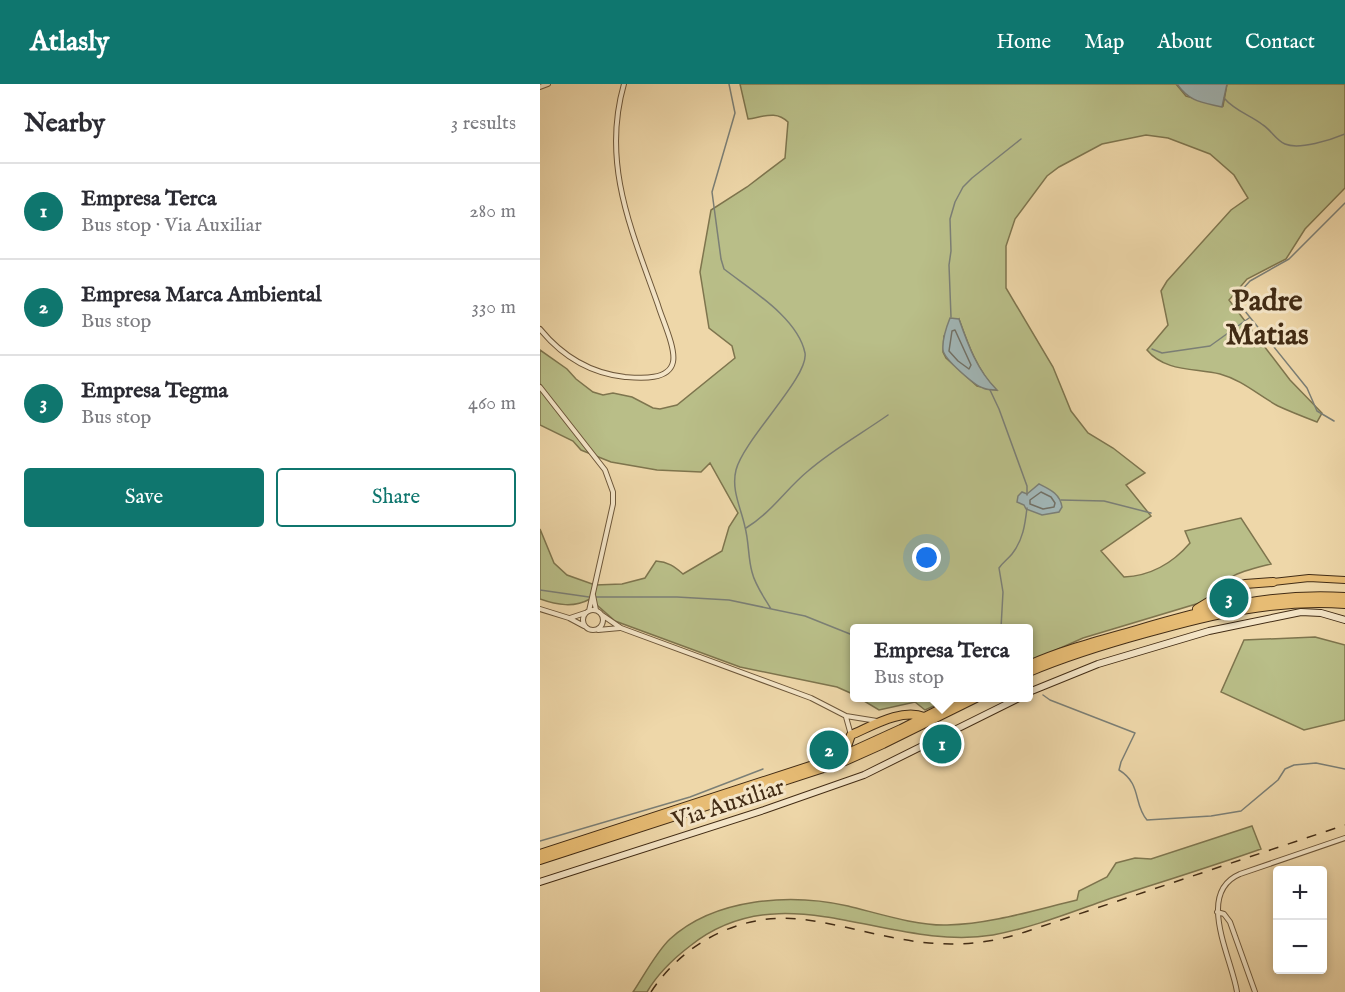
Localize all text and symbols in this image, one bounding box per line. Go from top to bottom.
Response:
text: Atlasly [30,25,109,60]
text: Home [996,29,1051,56]
text: Map [1084,29,1124,56]
text: About [1157,29,1212,56]
text: Contact [1245,29,1315,56]
text: Nearby [24,107,105,140]
text: 3 results [451,111,516,136]
text: Empresa Terca [81,185,217,213]
text: 1 [40,199,47,224]
text: 280 m [469,199,516,224]
text: Bus stop · Via Auxiliar [81,213,262,238]
text: Empresa Marca Ambiental [81,281,321,309]
district label: Padre Matias [1225,283,1309,355]
text: 2 [39,295,48,320]
text: 330 m [471,295,516,320]
text: Bus stop [81,309,151,334]
text: Empresa Tegma [81,377,228,405]
text: 3 [40,391,47,416]
text: 460 m [468,391,516,416]
text: Bus stop [81,405,151,430]
button: Save [24,468,264,527]
button: Share [276,468,516,527]
your location [912,543,941,572]
pin: 3 [1210,576,1248,620]
popup [850,624,1033,702]
text: Empresa Terca [874,637,1009,665]
text: Bus stop [874,665,944,690]
pin: 1 [922,722,962,766]
pin: 2 [810,728,848,772]
street label: Via Auxiliar [667,772,789,838]
map controls [1273,866,1327,974]
button: + [1273,866,1327,920]
button: − [1273,920,1327,974]

